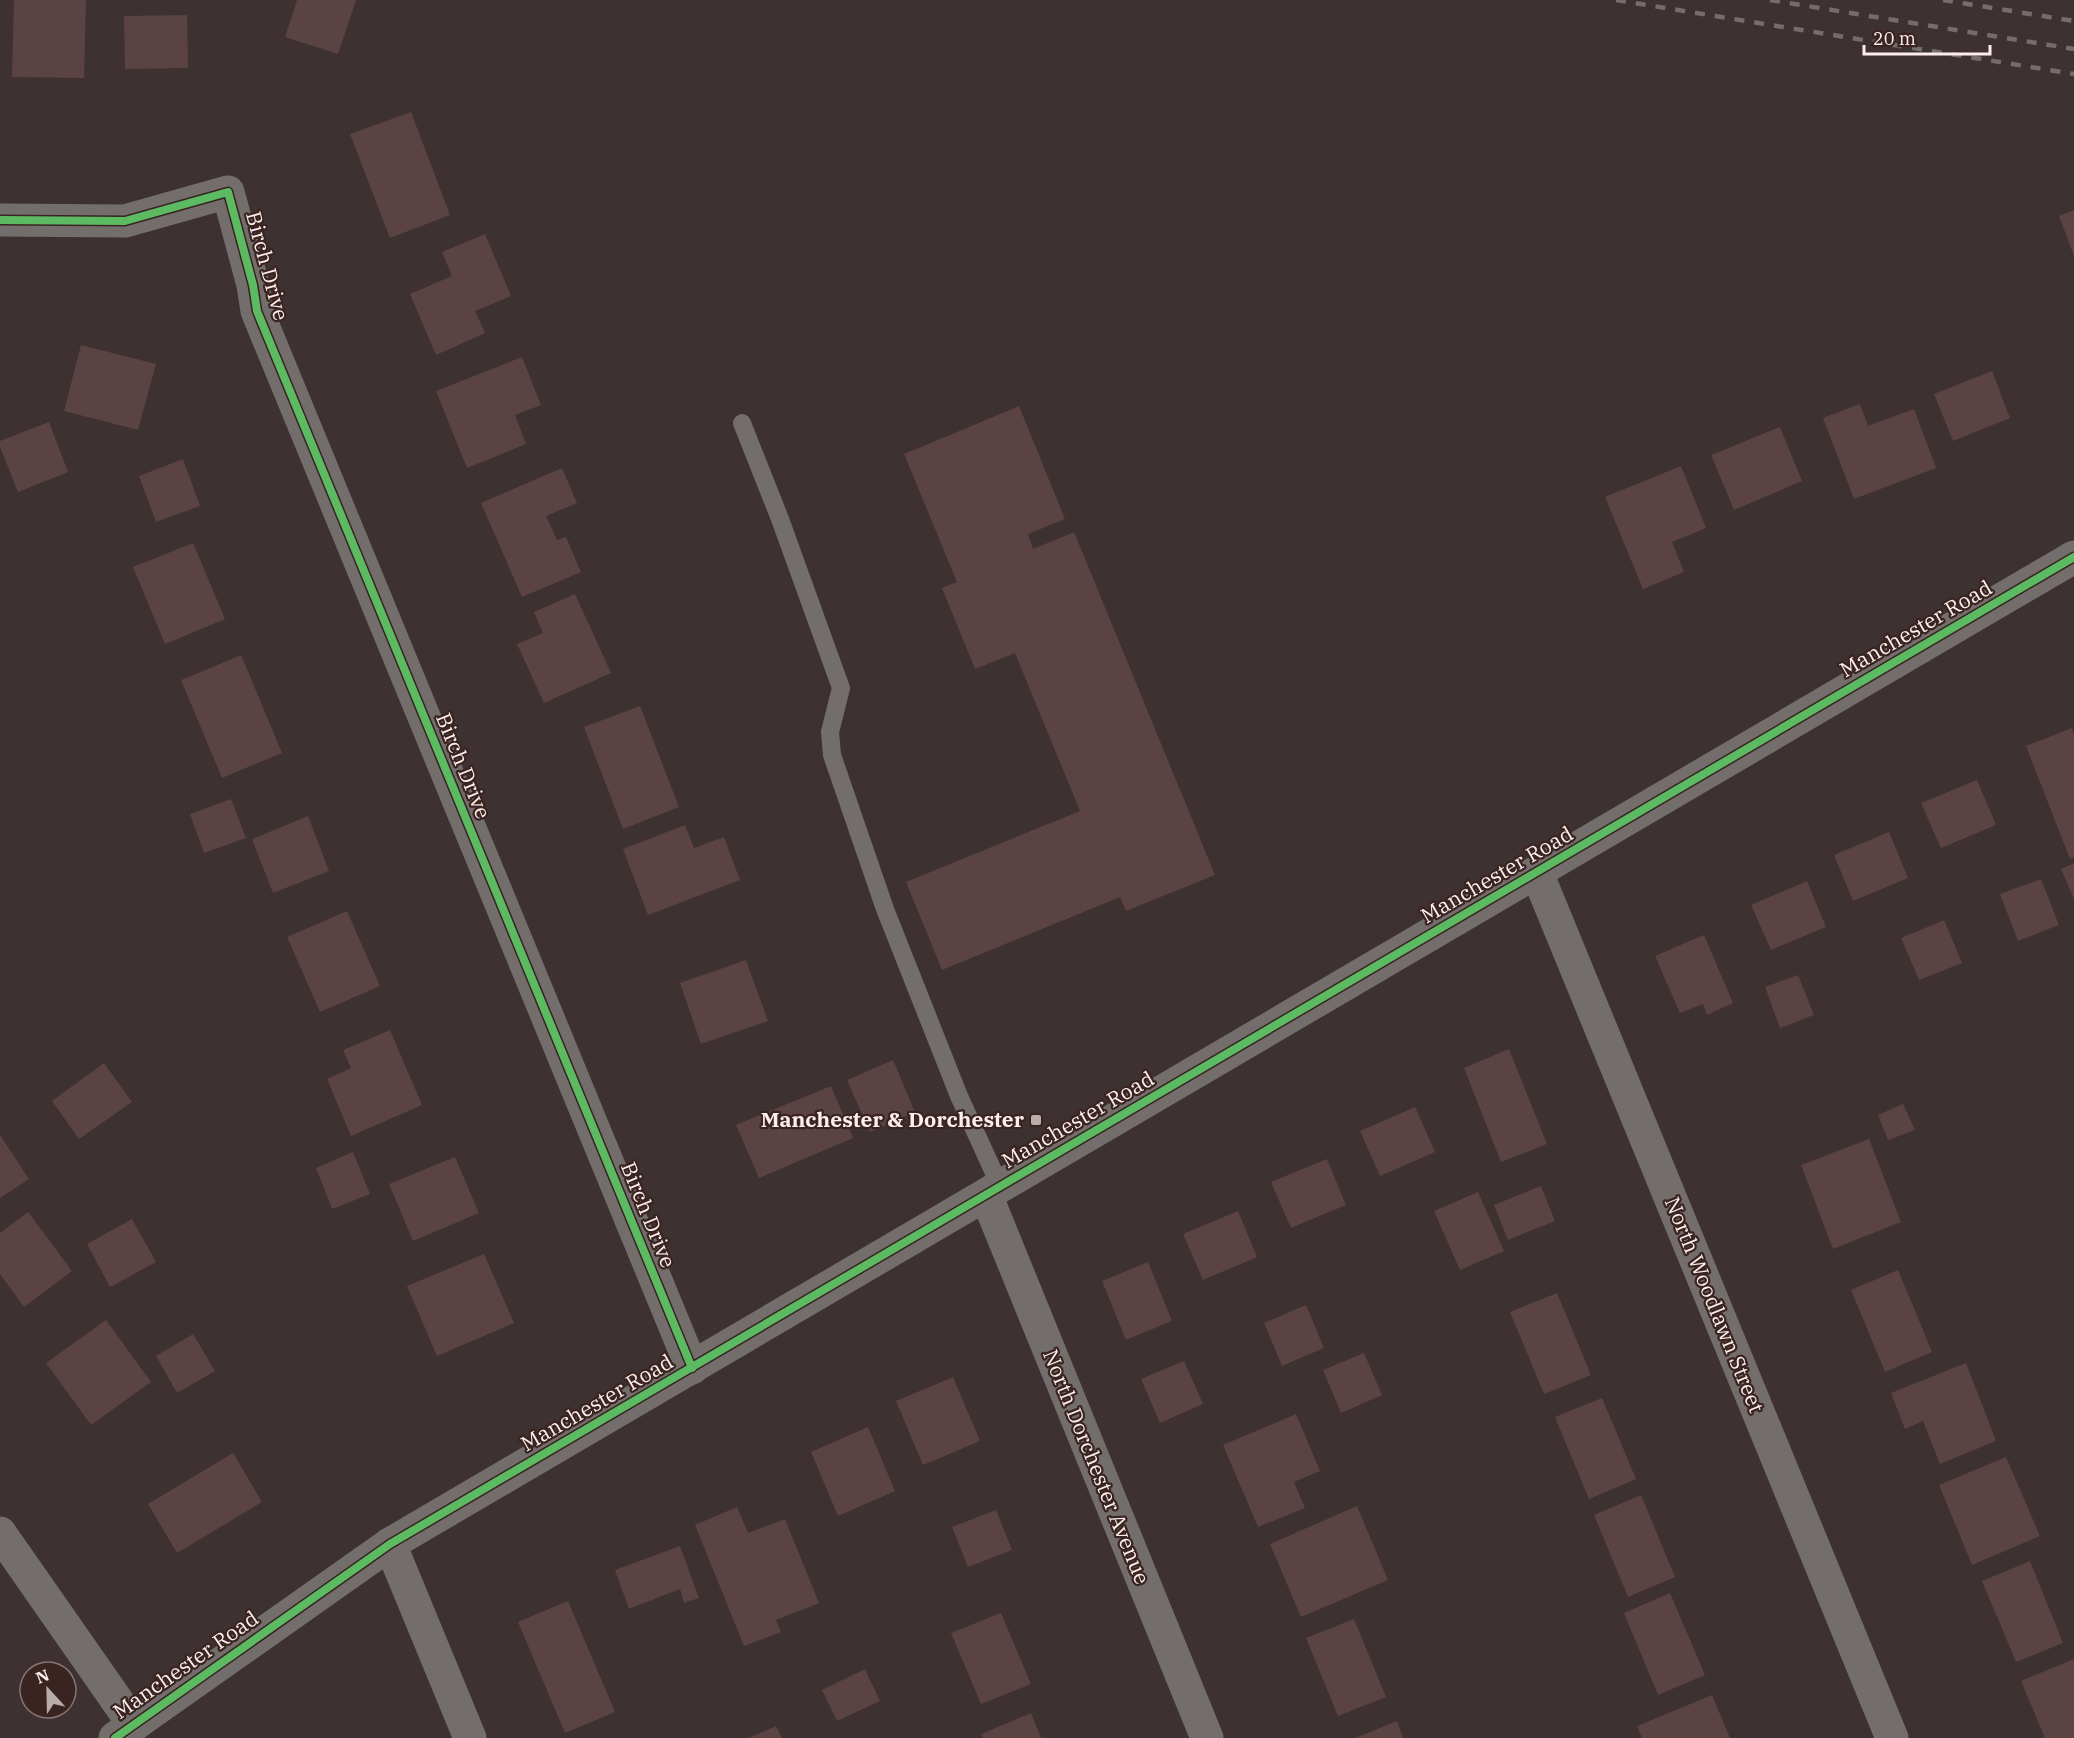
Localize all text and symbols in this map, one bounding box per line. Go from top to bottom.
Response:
scale bar [1864,18,1990,56]
text: 20 m [1873,27,1916,50]
street label: Birch Drive [240,208,296,323]
street label: Manchester Road [1834,573,1997,683]
street label: Birch Drive [430,709,498,823]
street label: Manchester Road [1415,819,1578,929]
street label: Manchester Road [996,1064,1159,1174]
place label: Manchester & Dorchester [761,1105,1025,1133]
marker: Manchester & Dorchester [1029,1113,1043,1127]
street label: Birch Drive [615,1158,683,1272]
street label: North Woodlawn Street [1659,1193,1771,1417]
street label: North Dorchester Avenue [1037,1345,1157,1588]
street label: Manchester Road [515,1347,678,1457]
street label: Manchester Road [107,1603,264,1725]
north arrow [18,1660,78,1720]
text: N [33,1664,52,1688]

